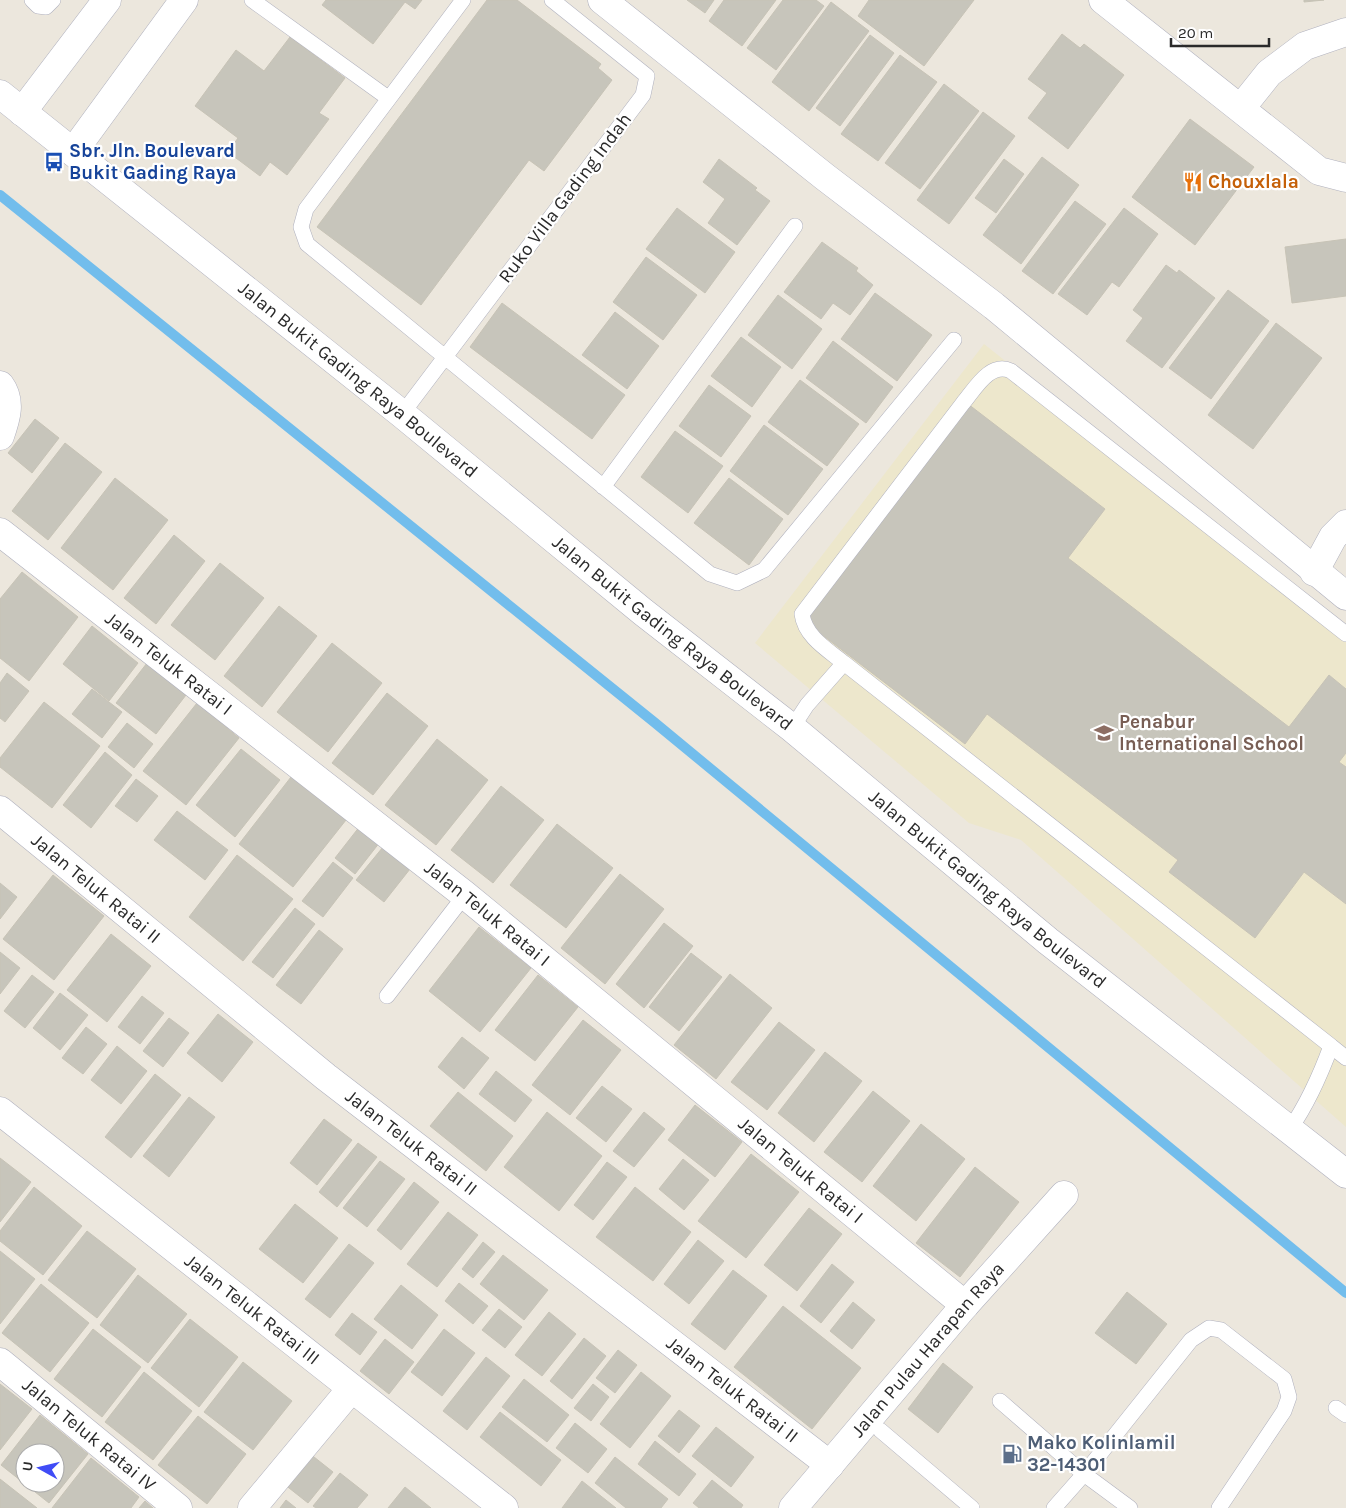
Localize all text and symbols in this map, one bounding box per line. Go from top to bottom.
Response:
scale bar [1171,15,1268,47]
text: 20 m [1178,24,1213,42]
street label: Ruko Villa Gading Indah [494,109,636,287]
place label: Sbr. Jln. Boulevard Bukit Gading Raya [69,140,237,184]
bus stop icon: Sbr. Jln. Boulevard Bukit Gading Raya [43,151,65,173]
restaurant icon: Chouxlala [1182,171,1204,193]
place label: Chouxlala [1208,171,1299,193]
street label: Jalan Bukit Gading Raya Boulevard [234,277,482,482]
street label: Jalan Bukit Gading Raya Boulevard [548,531,797,735]
street label: Jalan Teluk Ratai I [101,607,237,720]
place label: Penabur International School [1119,711,1304,755]
school or university icon: Penabur International School [1093,722,1115,744]
street label: Jalan Bukit Gading Raya Boulevard [864,786,1111,993]
street label: Jalan Teluk Ratai II [27,829,165,948]
street label: Jalan Teluk Ratai I [420,857,554,971]
street label: Jalan Teluk Ratai II [341,1085,482,1200]
street label: Jalan Teluk Ratai I [734,1113,868,1228]
street label: Jalan Teluk Ratai III [180,1250,324,1370]
street label: Jalan Pulau Harapan Raya [847,1258,1009,1442]
street label: Jalan Teluk Ratai II [662,1332,802,1447]
street label: Jalan Teluk Ratai IV [18,1374,160,1496]
place label: Mako Kolinlamil 32-14301 [1027,1432,1176,1476]
north arrow [15,1443,65,1493]
fuel station icon: Mako Kolinlamil 32-14301 [1001,1443,1023,1465]
text: U [19,1460,37,1472]

